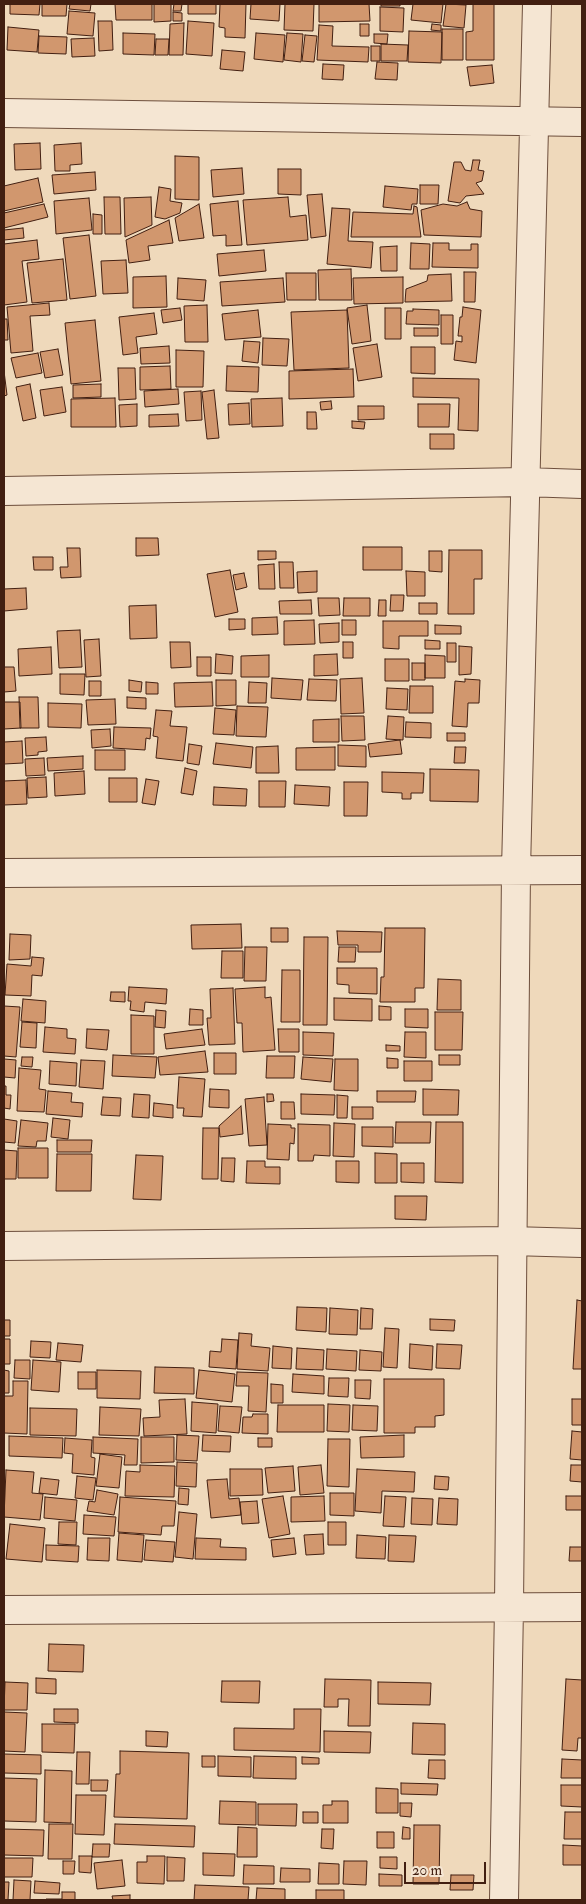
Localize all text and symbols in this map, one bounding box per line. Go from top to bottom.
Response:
scale bar [406,1852,488,1884]
text: 20 m [412,1861,442,1880]

